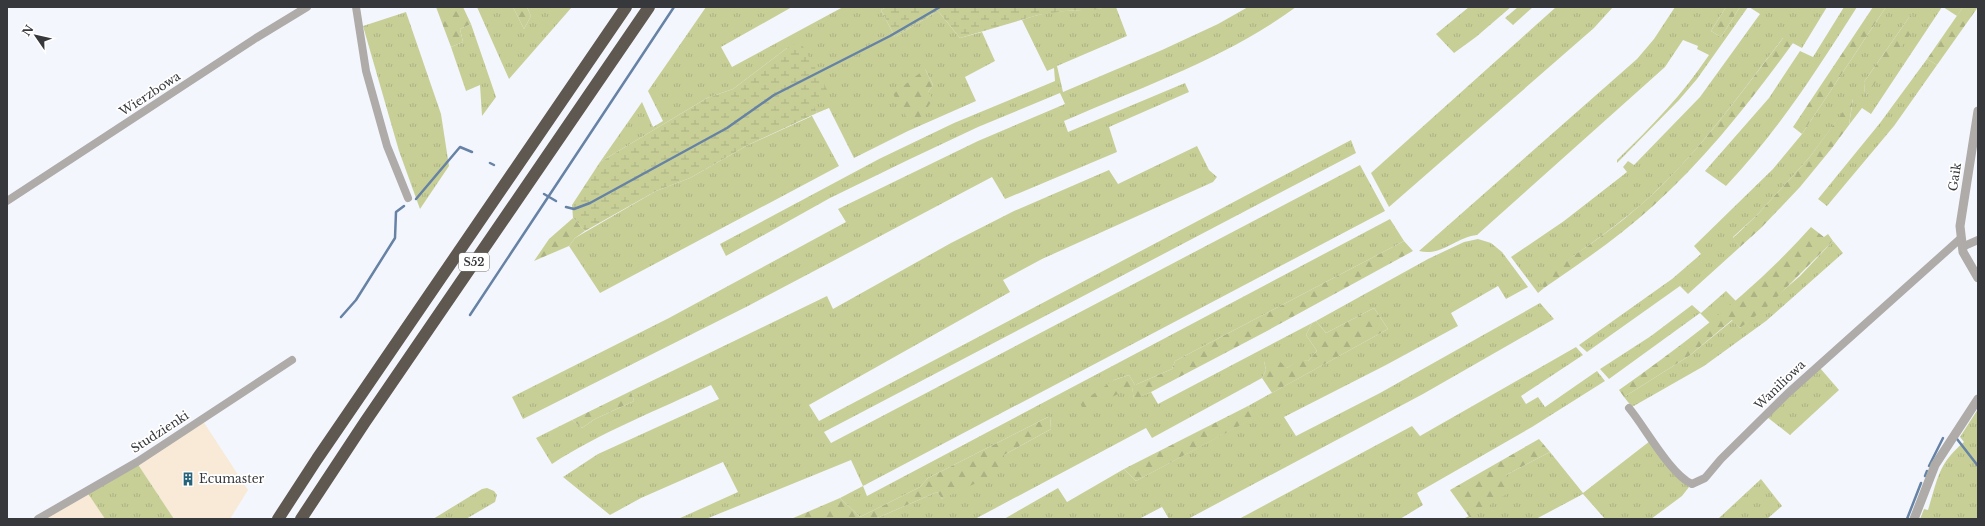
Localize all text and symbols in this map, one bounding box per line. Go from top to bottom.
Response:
north arrow [16,16,56,56]
text: N [19,22,37,39]
street label: Wierzbowa [116,68,183,119]
street label: Gaik [1945,161,1964,192]
road number: S52 [459,253,489,271]
street label: Waniliowa [1751,357,1808,413]
street label: Studzienki [128,407,191,456]
building icon: Ecumaster [180,471,196,487]
place label: Ecumaster [199,471,265,486]

